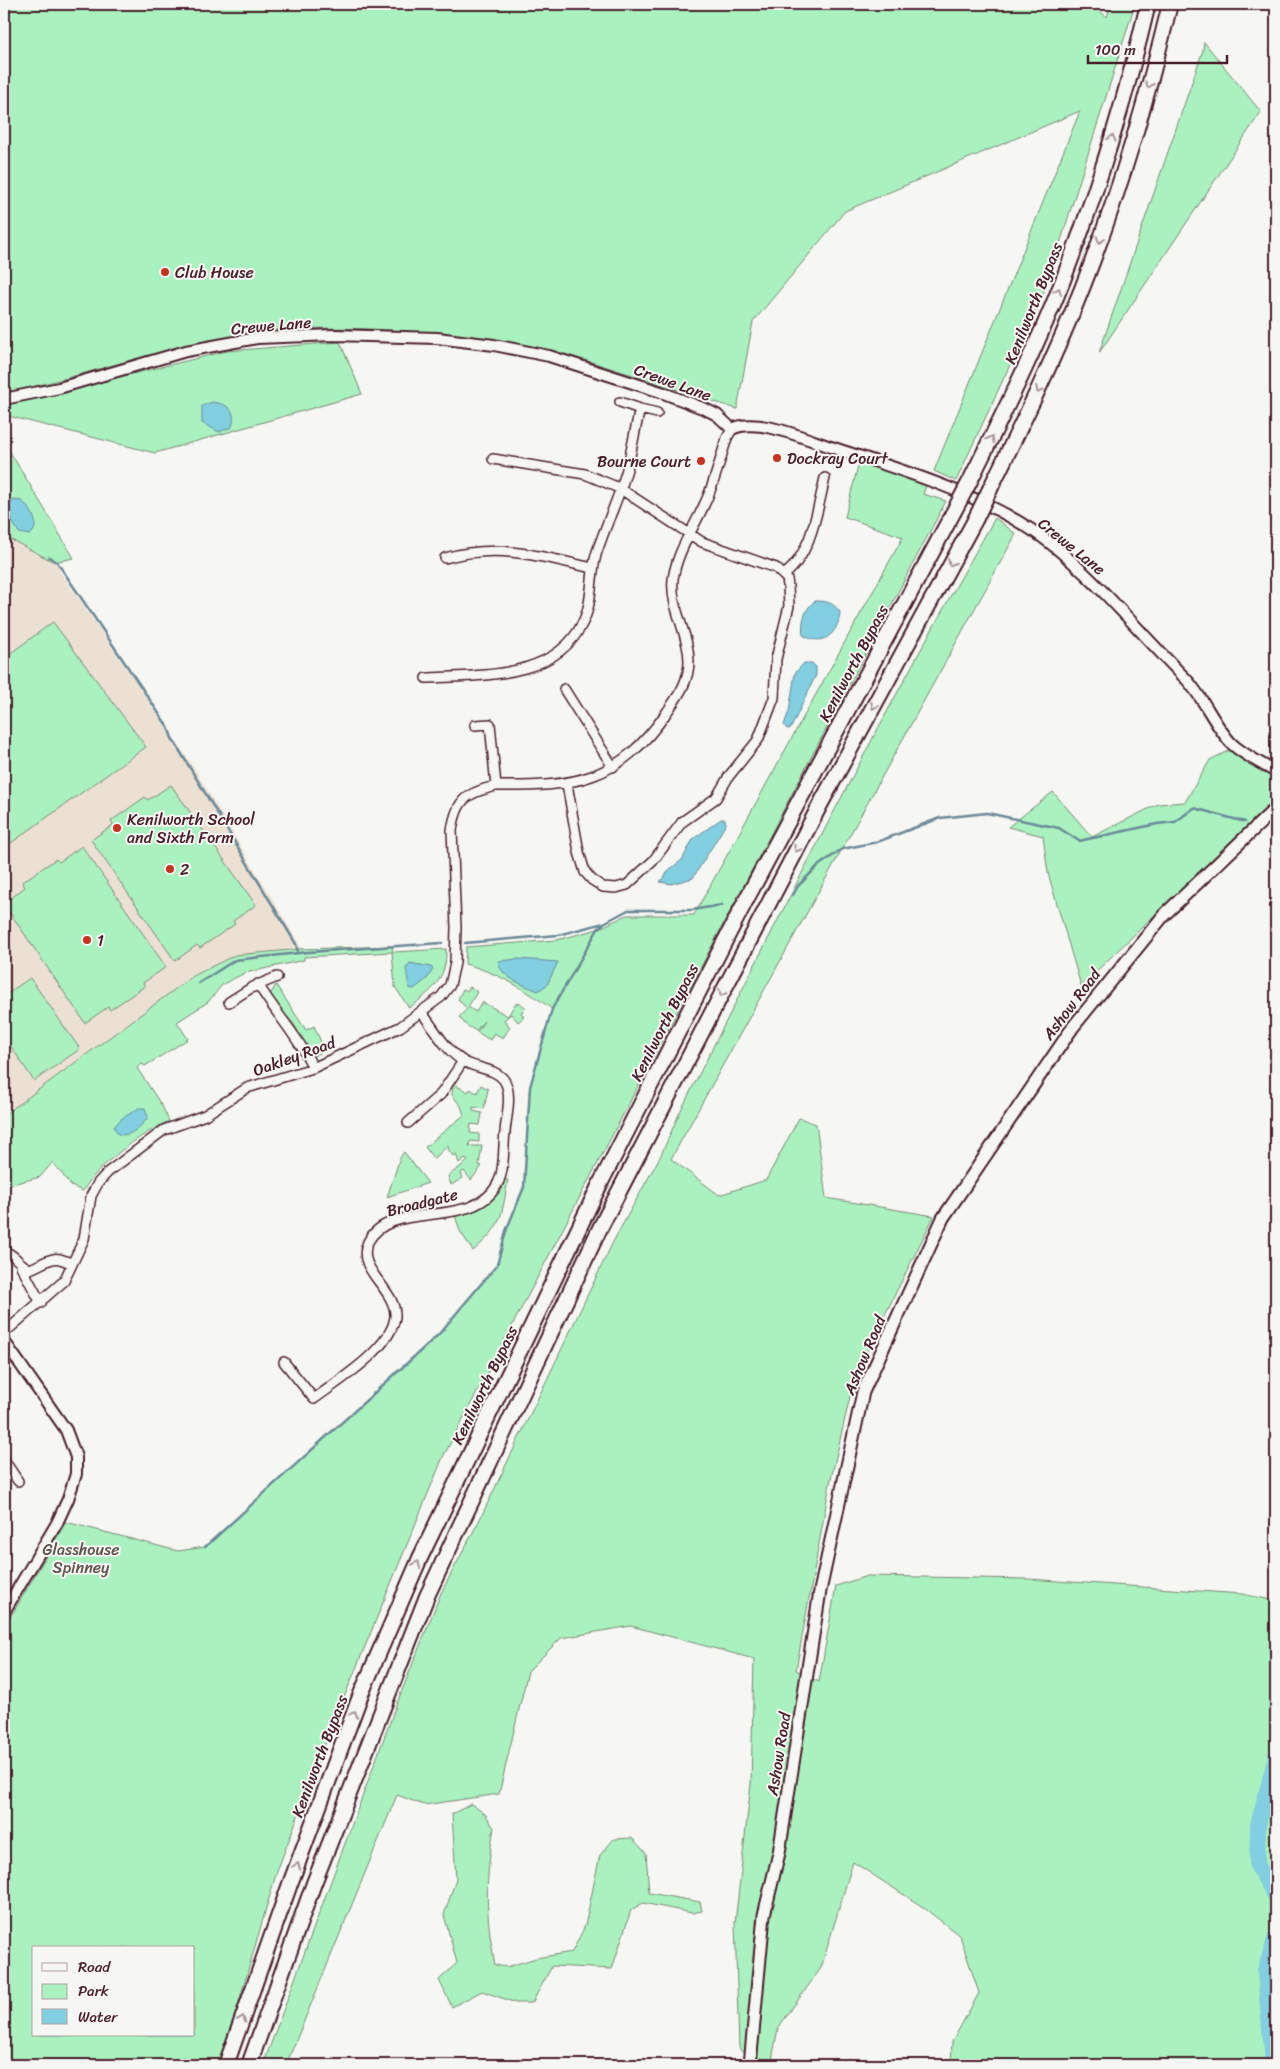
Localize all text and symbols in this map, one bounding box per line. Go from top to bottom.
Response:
scale bar [1088,32,1226,64]
text: 100 m [1095,37,1136,63]
one-way arrow [1145,80,1155,89]
one-way arrow [1106,134,1116,143]
one-way arrow [1096,235,1106,244]
street label: Kenilworth Bypass [996,237,1071,369]
place label: Club House [175,258,254,287]
marker: Club House [159,266,171,278]
one-way arrow [1052,287,1063,296]
street label: Crewe Lane [230,308,312,343]
street label: Crewe Lane [630,355,716,410]
one-way arrow [1034,385,1045,394]
one-way arrow [985,435,995,444]
place label: Dockray Court [787,444,888,473]
place label: Bourne Court [597,447,691,476]
marker: Dockray Court [771,452,783,464]
marker: Bourne Court [695,455,707,467]
street label: Crewe Lane [1031,510,1112,583]
one-way arrow [948,558,958,567]
street label: Kenilworth Bypass [810,599,897,727]
one-way arrow [870,701,880,710]
place label: Kenilworth School and Sixth Form [127,805,255,852]
marker: Kenilworth School and Sixth Form [111,822,123,834]
one-way arrow [793,844,803,853]
place label: 2 [180,855,189,884]
marker: 2 [164,863,176,875]
place label: 1 [97,926,104,955]
marker: 1 [81,934,93,946]
street label: Kenilworth Bypass [622,957,707,1086]
street label: Ashow Road [1034,961,1109,1047]
one-way arrow [718,988,728,997]
street label: Oakley Road [249,1028,341,1085]
street label: Broadgate [383,1180,461,1225]
street label: Ashow Road [834,1309,895,1400]
street label: Kenilworth Bypass [443,1320,526,1450]
park label: Glasshouse Spinney [42,1535,120,1582]
one-way arrow [411,1560,422,1569]
street label: Kenilworth Bypass [283,1690,356,1822]
street label: Ashow Road [757,1709,800,1799]
one-way arrow [348,1710,358,1719]
one-way arrow [290,1862,301,1871]
legend [32,1946,195,2036]
text: Road [78,1954,111,1980]
text: Park [78,1978,109,2004]
text: Water [78,2004,118,2030]
one-way arrow [236,2016,246,2024]

